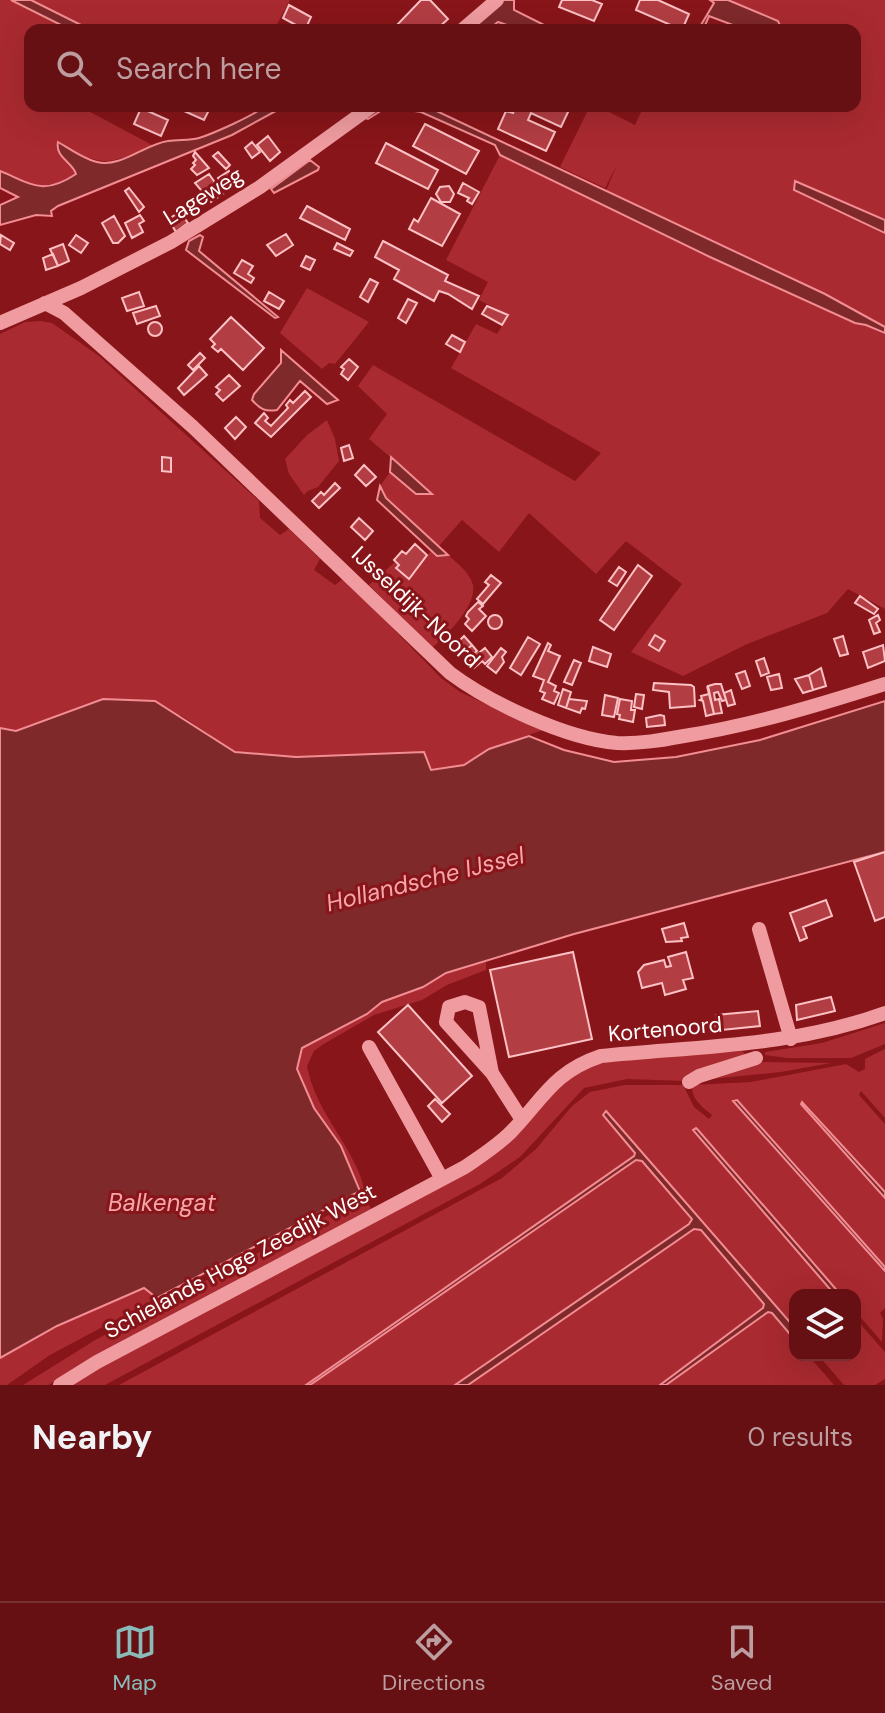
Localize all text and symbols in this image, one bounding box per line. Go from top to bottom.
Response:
search box [24,24,861,112]
icon: search [52,46,96,90]
text: Search here [116,49,282,88]
street label: Lageweg [158,160,248,232]
street label: IJsseldijk-Noord [345,540,487,674]
water label: Hollandsche IJssel [323,839,528,919]
street label: Kortenoord [607,1010,723,1048]
street label: Schielands Hoge Zeedijk West [99,1177,381,1345]
water label: Balkengat [108,1187,217,1218]
map controls [789,1289,861,1361]
button: layers [789,1289,861,1361]
text: Nearby [32,1415,152,1460]
text: 0 results [747,1420,853,1454]
tab: Map [113,1620,157,1697]
tab: Directions [382,1620,486,1697]
tab: Saved [711,1620,772,1697]

